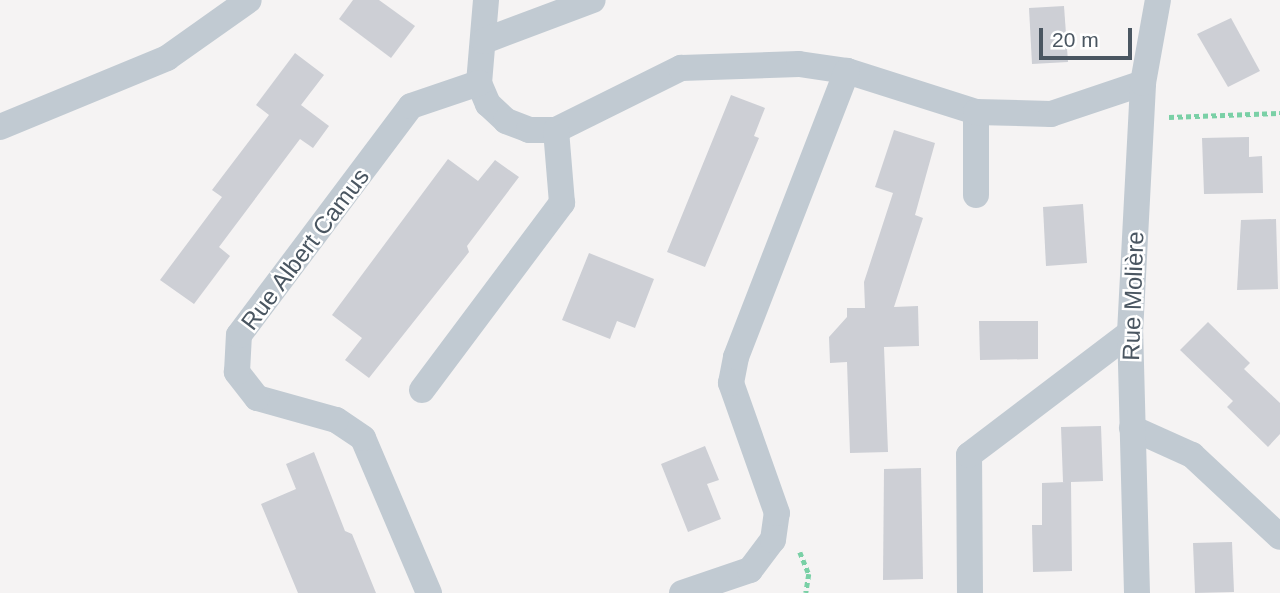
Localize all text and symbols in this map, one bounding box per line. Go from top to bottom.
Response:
scale bar [1042,14,1135,58]
text: 20 m [1052,28,1099,51]
street label: Rue Albert Camus [234,162,376,336]
street label: Rue Molière [1116,231,1150,361]

